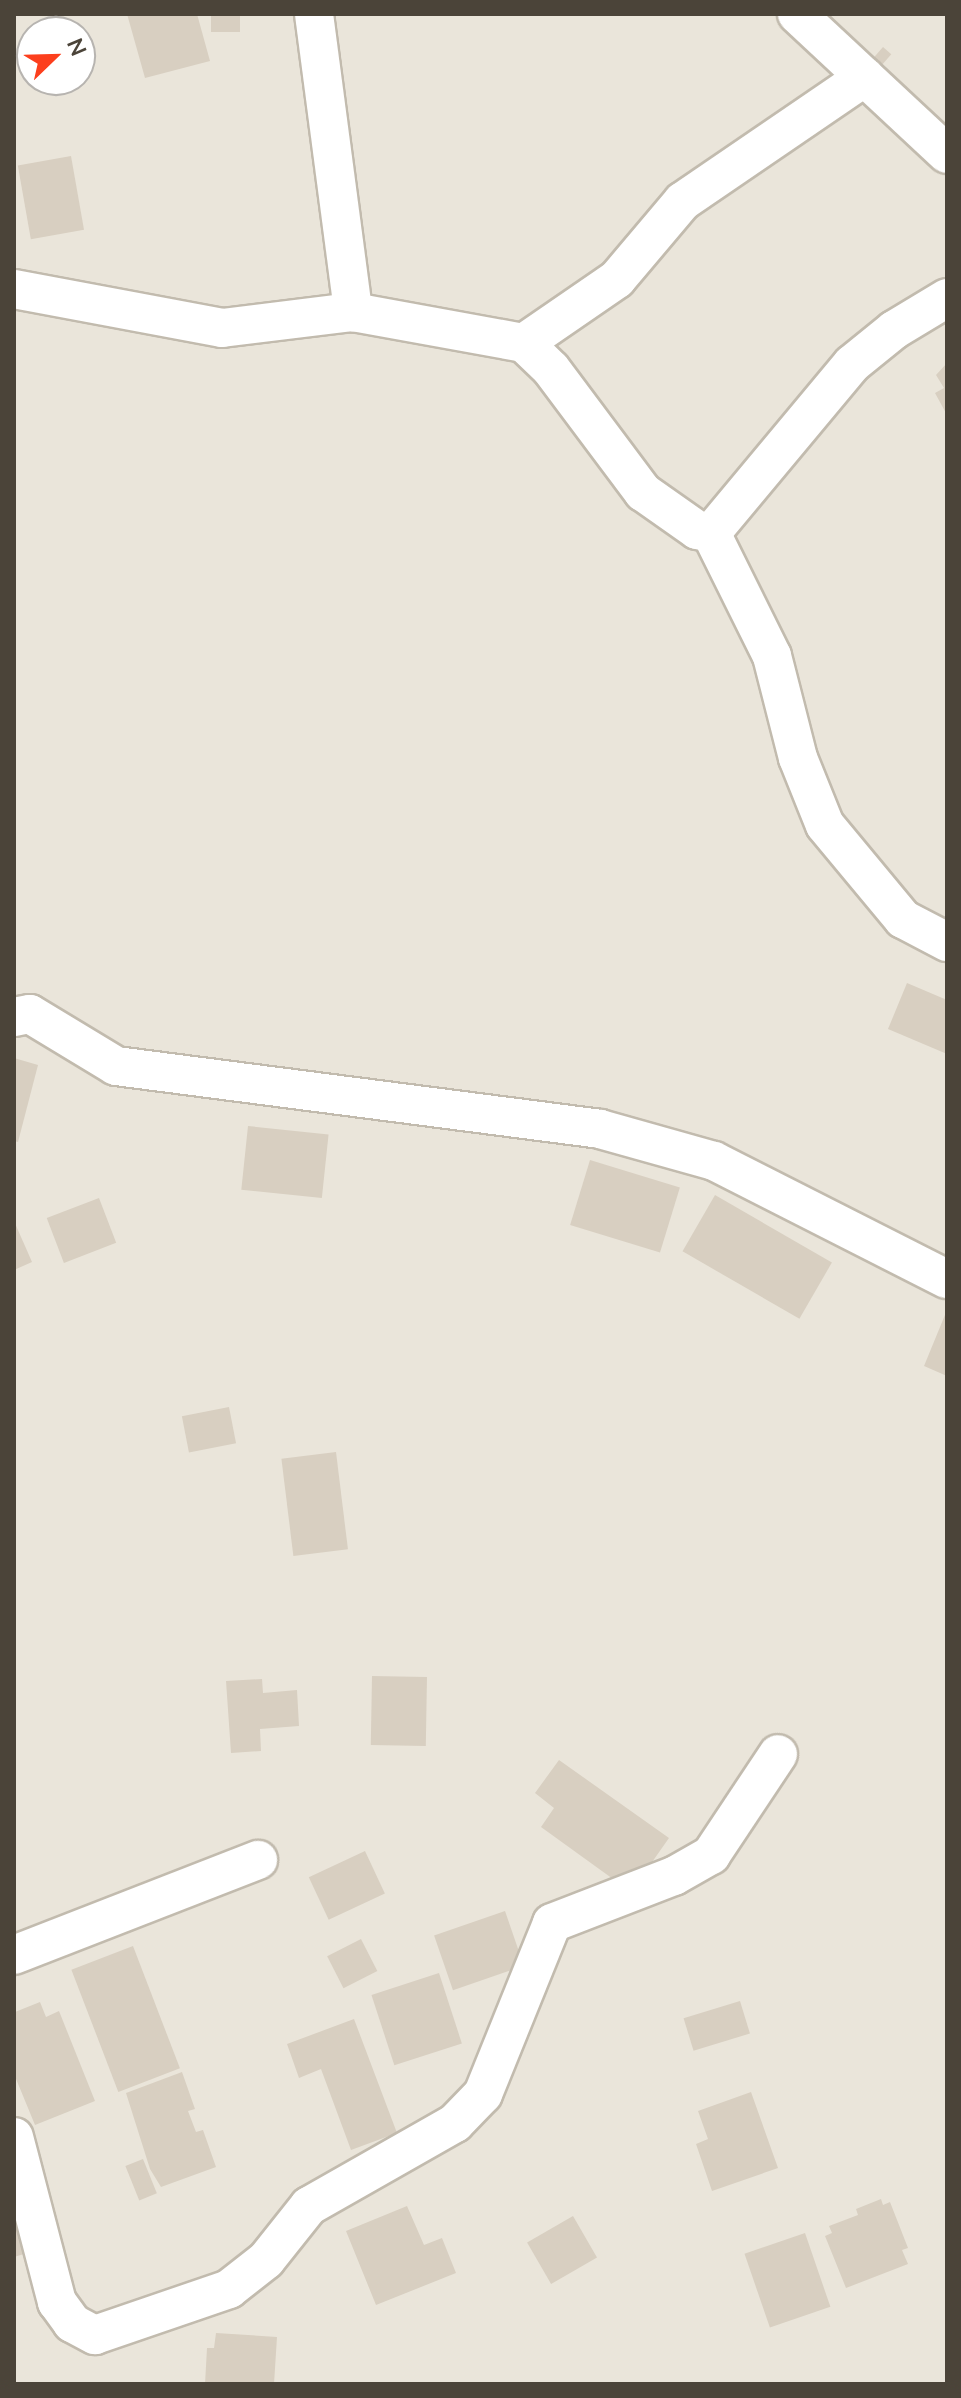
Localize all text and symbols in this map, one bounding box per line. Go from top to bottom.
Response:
north arrow [16,16,96,96]
text: N [59,34,93,61]

